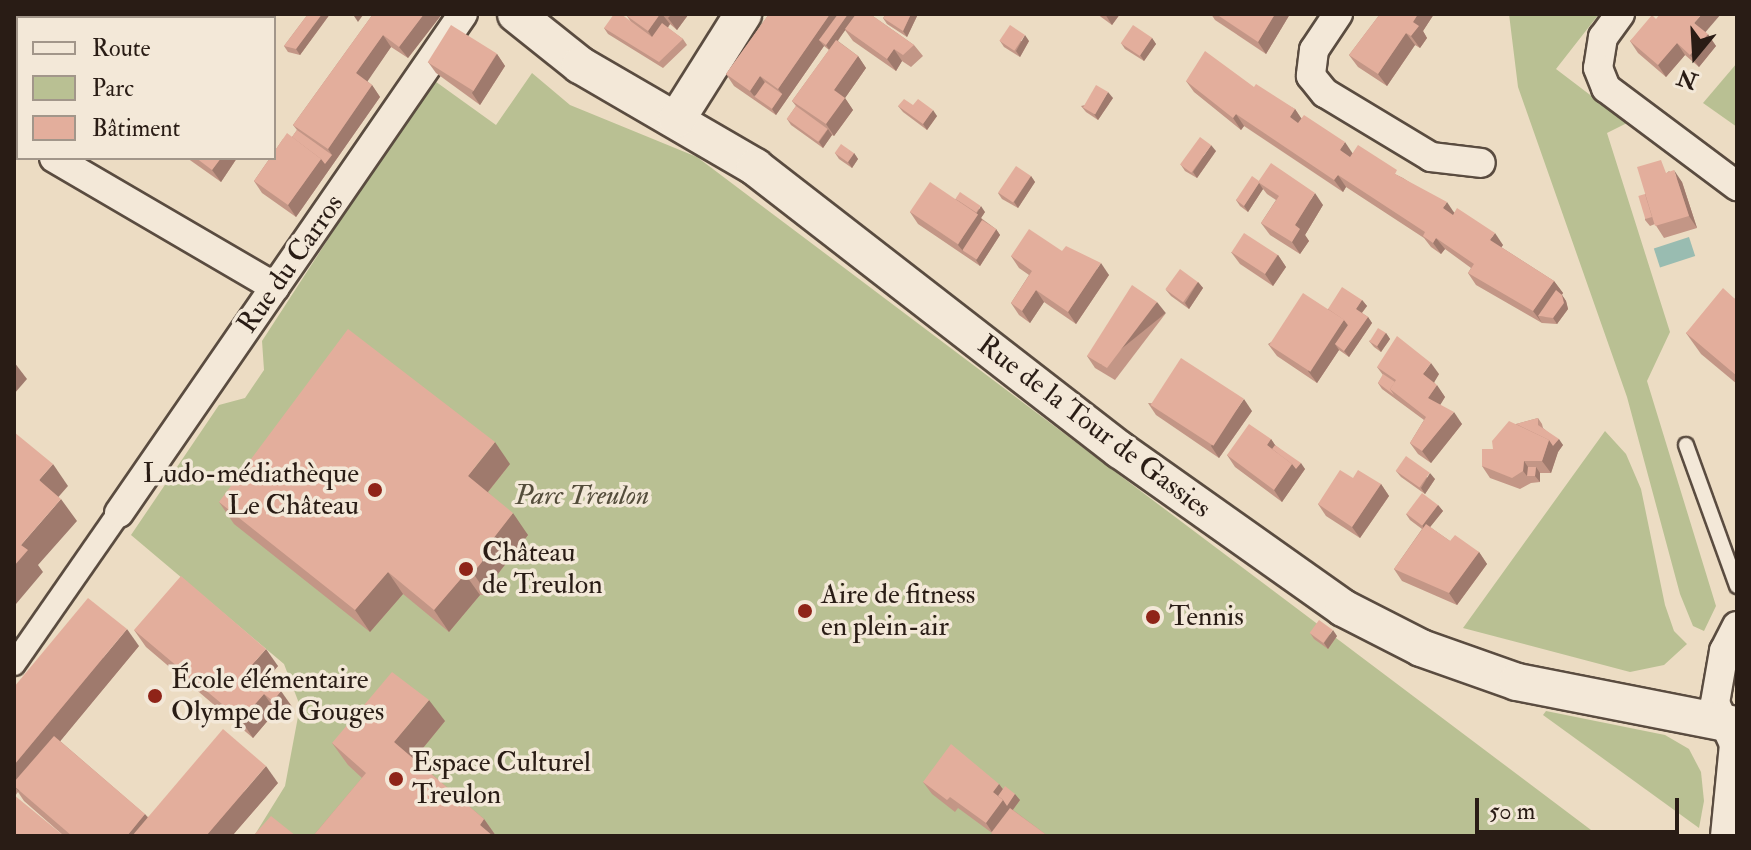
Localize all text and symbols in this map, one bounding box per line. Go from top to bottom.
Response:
legend [16,16,276,160]
north arrow [1655,16,1735,96]
text: Route [92,33,151,64]
text: N [1674,62,1701,95]
text: Parc [92,73,134,104]
text: Bâtiment [92,113,180,144]
street label: Rue du Carros [231,188,351,340]
street label: Rue de la Tour de Gassies [971,328,1217,526]
place label: Ludo-médiathèque Le Château [143,457,359,523]
park label: Parc Treulon [515,479,649,513]
marker: Ludo-médiathèque Le Château [366,481,384,499]
place label: Château de Treulon [482,536,603,602]
marker: Château de Treulon [457,560,475,578]
place label: Aire de fitness en plein-air [821,578,975,644]
place label: Tennis [1169,600,1244,634]
marker: Aire de fitness en plein-air [796,602,814,620]
marker: Tennis [1144,608,1162,626]
place label: École élémentaire Olympe de Gouges [171,663,384,729]
marker: École élémentaire Olympe de Gouges [146,687,164,705]
place label: Espace Culturel Treulon [412,746,591,812]
marker: Espace Culturel Treulon [387,770,405,788]
scale bar [1479,782,1683,832]
text: 50 m [1489,796,1535,827]

